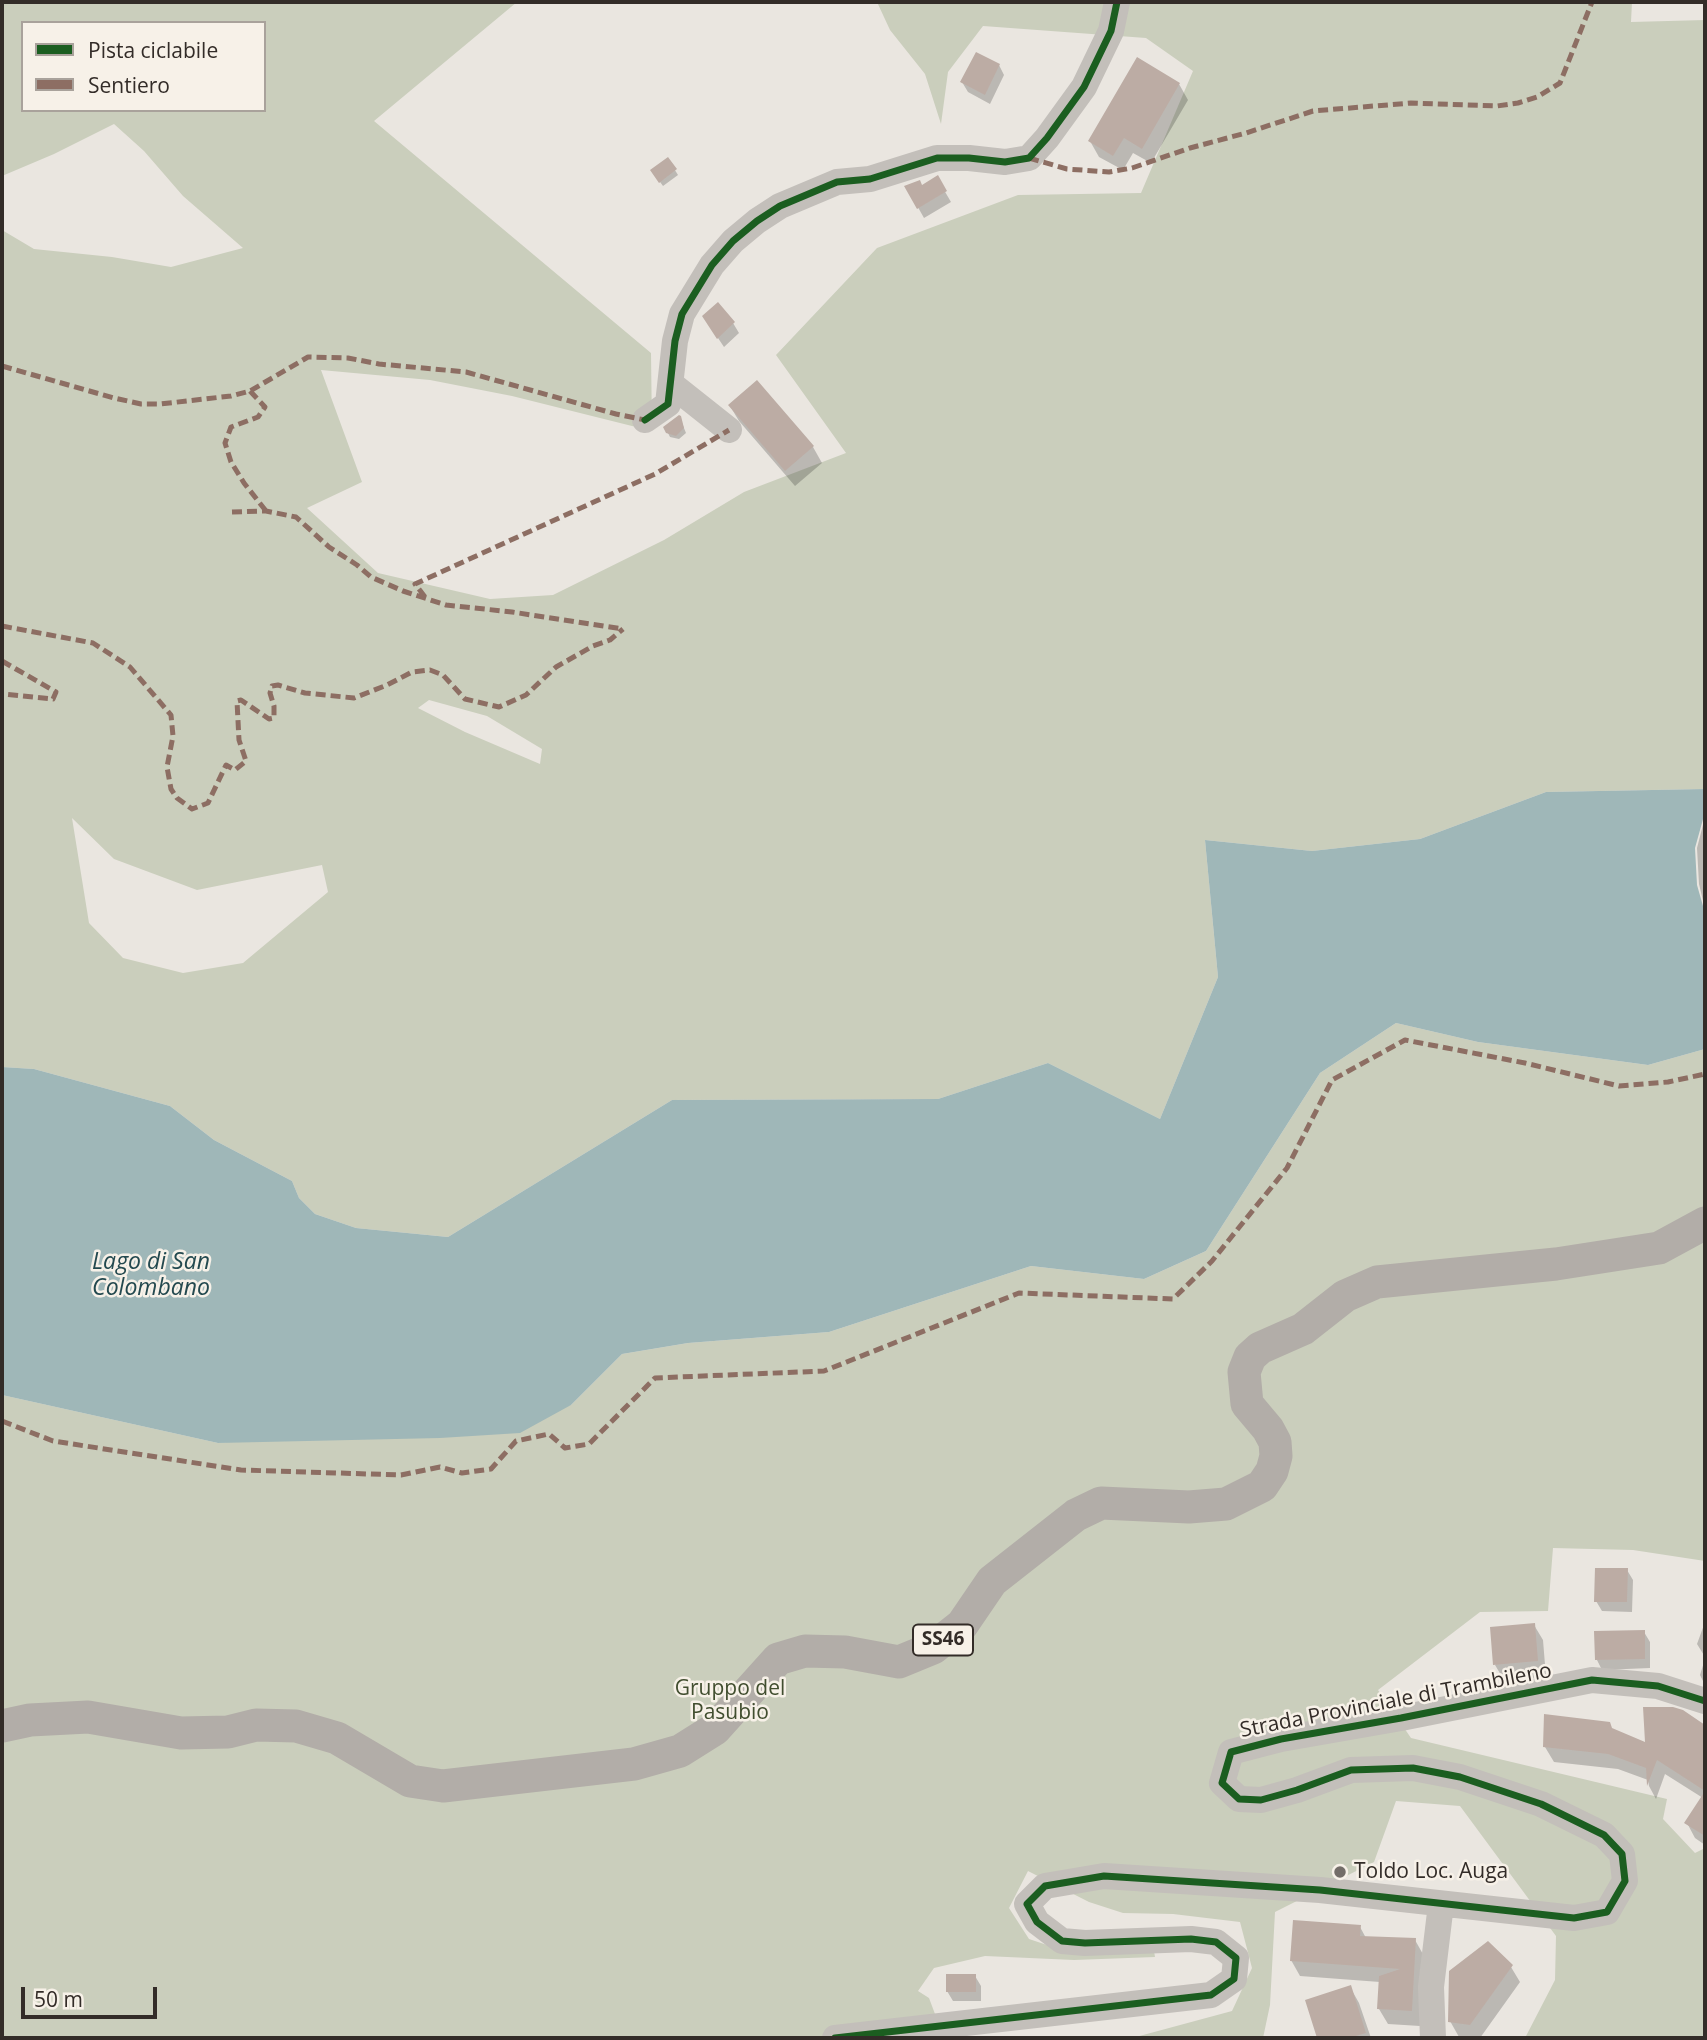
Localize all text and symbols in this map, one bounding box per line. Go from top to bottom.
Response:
legend [21,21,266,112]
text: Pista ciclabile [88,36,218,64]
text: Sentiero [88,71,170,99]
water label: Lago di San Colombano [92,1248,210,1302]
road number: SS46 [913,1624,973,1656]
street label: Strada Provinciale di Trambileno [1238,1658,1554,1744]
park label: Gruppo del Pasubio [675,1676,785,1726]
place label: Toldo Loc. Auga [1354,1859,1508,1885]
marker: Toldo Loc. Auga [1332,1864,1348,1880]
scale bar [24,1974,161,2018]
text: 50 m [34,1985,83,2013]

